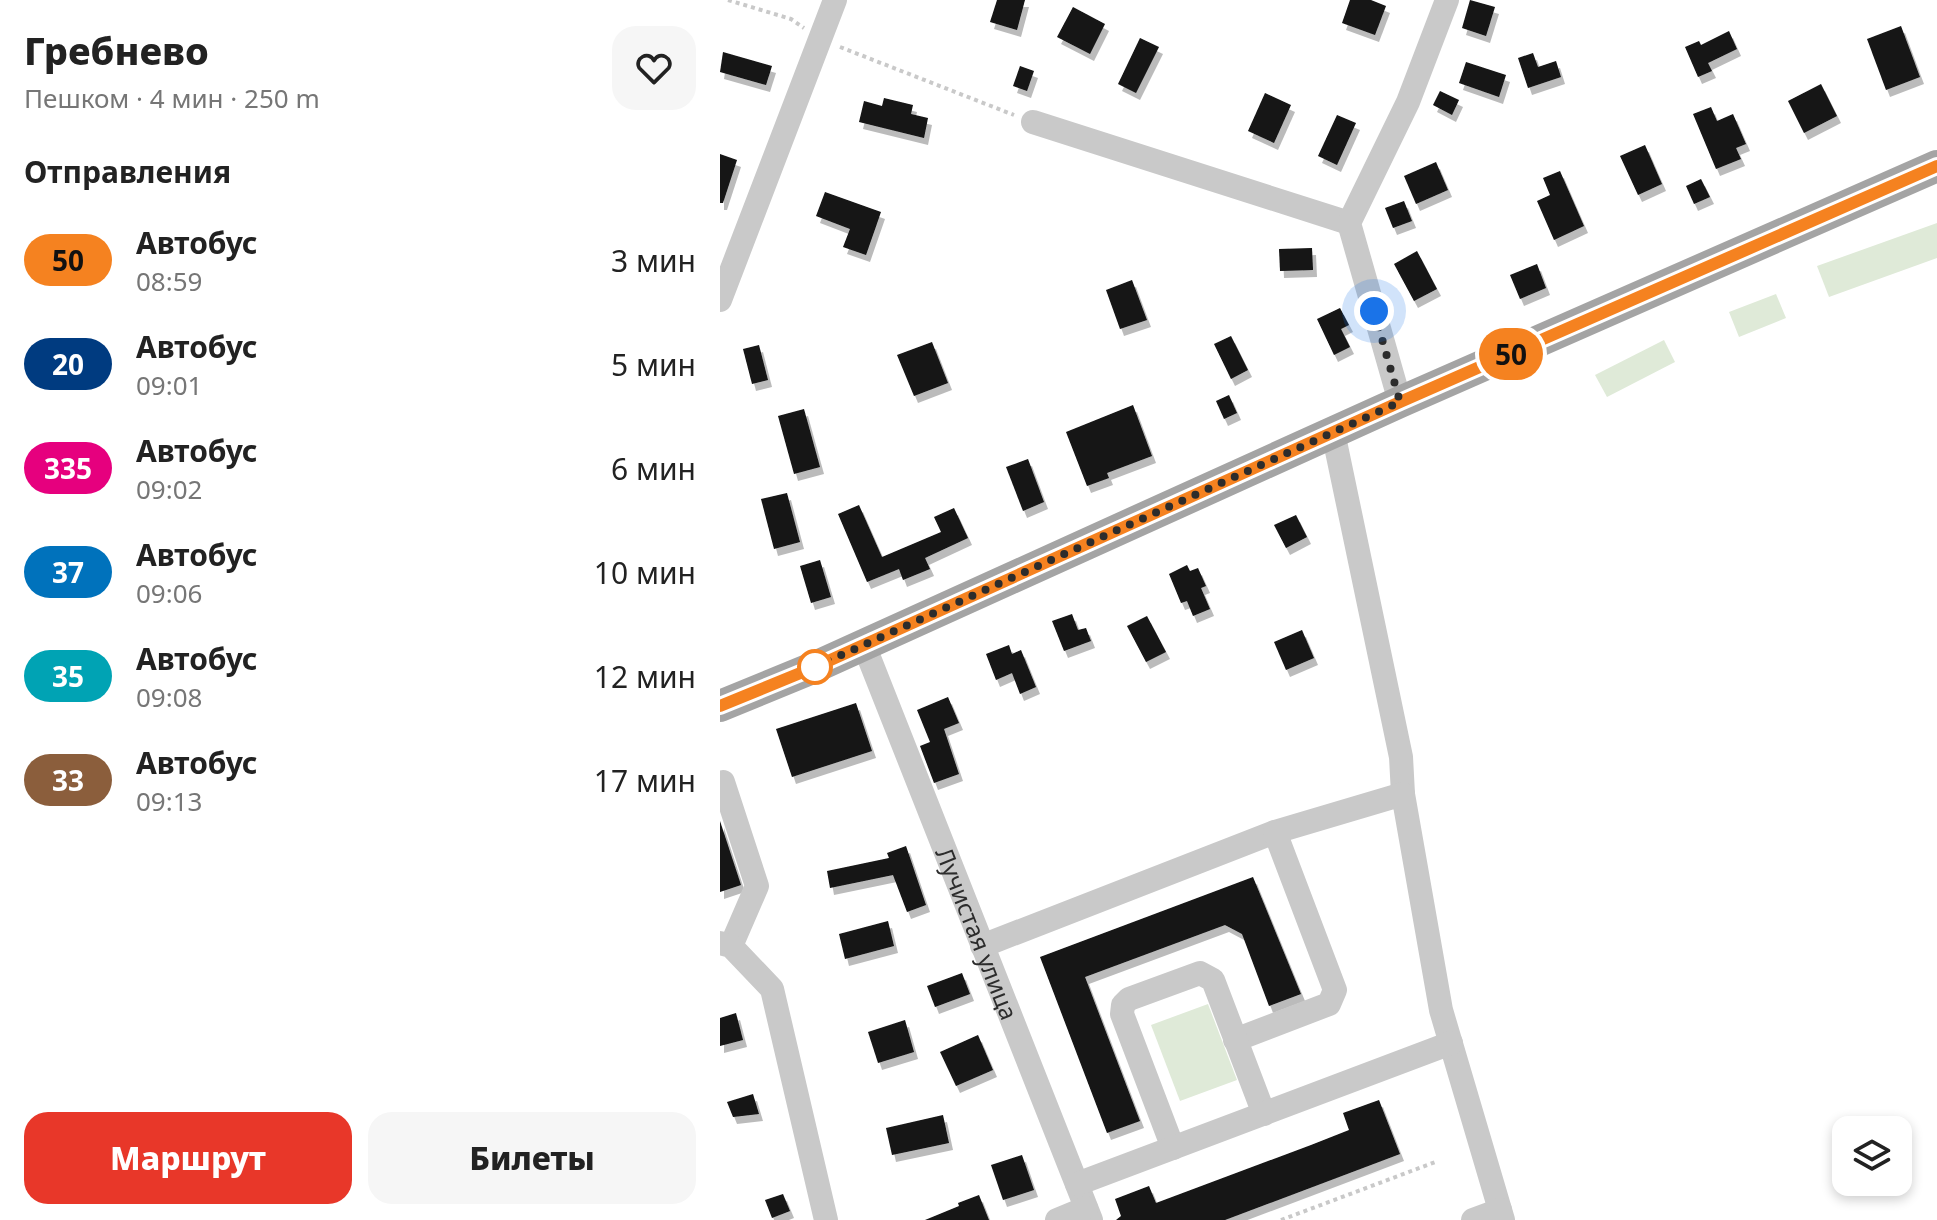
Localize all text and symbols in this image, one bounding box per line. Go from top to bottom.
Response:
text: Гребнево [24,24,209,76]
button: heart [612,26,696,110]
text: Пешком · 4 мин · 250 m [24,80,320,116]
text: Отправления [24,151,231,192]
text: Автобус [136,222,258,263]
text: 3 мин [611,240,696,281]
text: 50 [52,241,84,279]
text: 08:59 [136,263,202,299]
your location [1354,291,1394,331]
text: Автобус [136,326,258,367]
line badge: 50 [1475,328,1547,380]
text: 50 [1495,335,1527,373]
text: 5 мин [611,344,696,385]
text: 20 [52,345,84,383]
text: 09:01 [136,367,202,403]
text: Автобус [136,430,258,471]
text: 6 мин [611,448,696,489]
text: 335 [44,449,92,487]
text: 09:02 [136,471,202,507]
text: Автобус [136,534,258,575]
text: 10 мин [594,552,696,593]
text: 37 [52,553,84,591]
text: 09:06 [136,575,202,611]
text: Автобус [136,638,258,679]
unlabelled marker [798,650,832,684]
text: 12 мин [594,656,696,697]
text: 35 [52,657,84,695]
text: 09:08 [136,679,202,715]
text: Автобус [136,742,258,783]
text: 17 мин [594,760,696,801]
text: 33 [52,761,84,799]
text: 09:13 [136,783,202,819]
street label: Лучистая улица [929,842,1027,1024]
button: Маршрут [24,1112,352,1204]
button: Билеты [368,1112,696,1204]
map controls [1832,1116,1912,1196]
button: layers [1832,1116,1912,1196]

